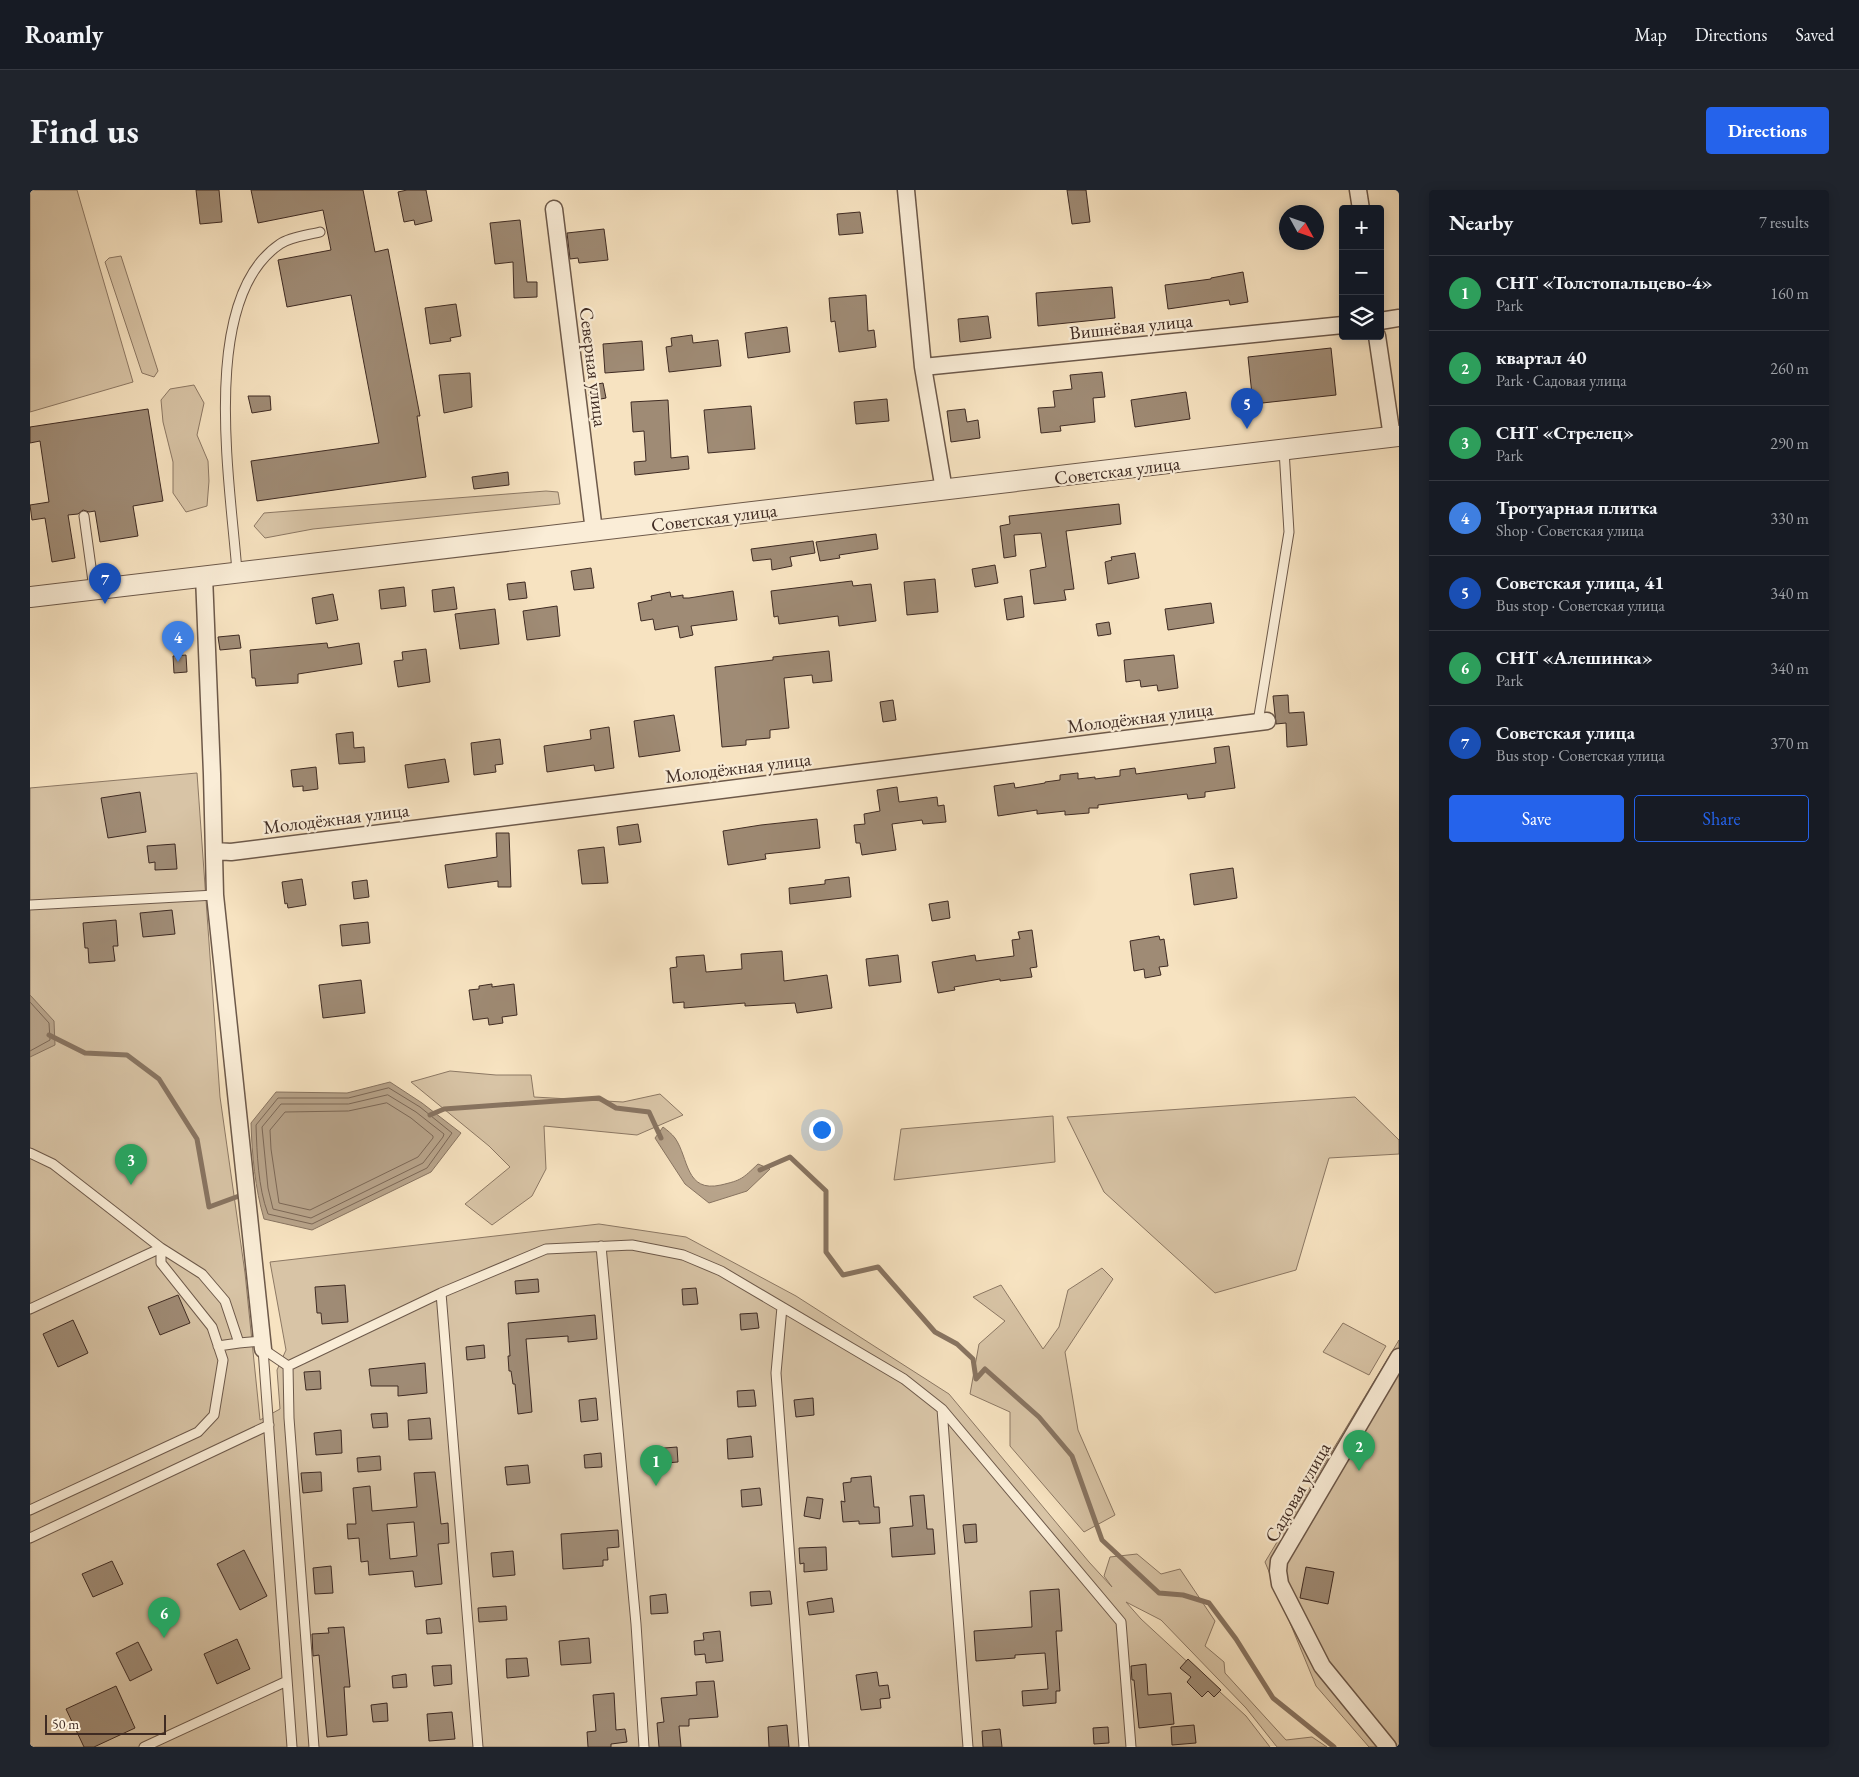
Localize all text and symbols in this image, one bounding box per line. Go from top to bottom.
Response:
text: Roamly [25,19,103,50]
text: Map [1635,23,1667,46]
text: Directions [1695,23,1767,46]
text: Saved [1795,23,1834,46]
button: Directions [1706,107,1829,154]
text: Find us [30,108,139,153]
north arrow [1279,205,1324,250]
map controls [1339,205,1384,340]
button: + [1339,205,1384,250]
text: Nearby [1449,209,1513,236]
text: 7 results [1759,212,1809,233]
button: − [1339,250,1384,295]
text: СНТ «Толстопальцево-4» [1496,270,1713,295]
text: 1 [1461,283,1469,304]
text: 160 m [1770,283,1809,304]
button: layers [1339,295,1384,340]
text: Park [1496,295,1523,316]
street label: Северная улица [574,306,613,429]
street label: Вишнёвая улица [1068,308,1194,345]
text: квартал 40 [1496,345,1586,370]
text: 2 [1461,358,1469,379]
text: 260 m [1770,358,1809,379]
text: Park · Садовая улица [1496,370,1627,391]
pin: 5 [1231,388,1263,429]
text: СНТ «Стрелец» [1496,420,1634,445]
text: 3 [1461,433,1469,454]
text: 290 m [1770,433,1809,454]
text: Park [1496,445,1523,466]
street label: Советская улица [1053,450,1182,491]
text: Тротуарная плитка [1496,495,1658,520]
street label: Советская улица [650,497,779,538]
text: 4 [1461,508,1469,529]
text: 330 m [1770,508,1809,529]
text: Shop · Советская улица [1496,520,1644,541]
pin: 7 [89,563,121,604]
text: Советская улица, 41 [1496,570,1664,595]
text: 5 [1461,583,1469,604]
text: 340 m [1770,583,1809,604]
text: Bus stop · Советская улица [1496,595,1665,616]
pin: 4 [162,621,194,662]
text: СНТ «Алешинка» [1496,645,1653,670]
text: 6 [1461,658,1469,679]
text: 340 m [1770,658,1809,679]
text: Park [1496,670,1523,691]
street label: Молодёжная улица [1066,696,1215,739]
text: Советская улица [1496,720,1635,745]
text: 7 [1461,733,1469,754]
text: 370 m [1770,733,1809,754]
text: Bus stop · Советская улица [1496,745,1665,766]
street label: Молодёжная улица [664,746,813,789]
button: Save [1449,795,1624,842]
button: Share [1634,795,1809,842]
street label: Молодёжная улица [262,797,411,840]
your location [809,1117,835,1143]
pin: 3 [115,1144,147,1185]
pin: 2 [1343,1430,1375,1471]
street label: Садовая улица [1259,1437,1336,1547]
pin: 1 [640,1445,672,1486]
pin: 6 [148,1597,180,1638]
scale bar [45,1712,166,1735]
text: 50 m [52,1715,79,1733]

